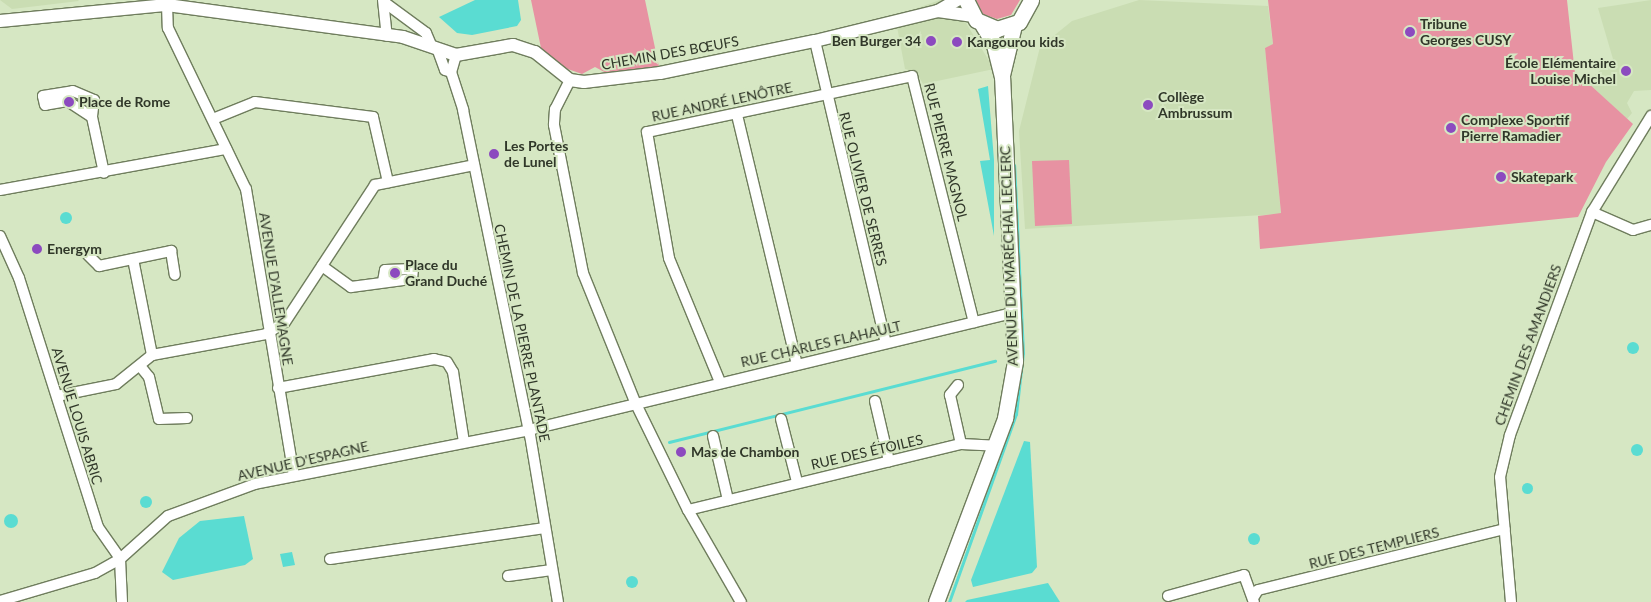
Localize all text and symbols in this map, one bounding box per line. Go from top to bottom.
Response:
place label: Tribune Georges CUSY [1420,16,1511,48]
marker: Tribune Georges CUSY [1404,26,1416,38]
street label: CHEMIN DES BŒUFS [600,33,740,73]
place label: Ben Burger 34 [831,33,921,49]
place label: Kangourou kids [967,34,1064,50]
marker: Ben Burger 34 [925,35,937,47]
marker: Kangourou kids [951,36,963,48]
place label: École Elémentaire Louise Michel [1505,55,1616,88]
marker: École Elémentaire Louise Michel [1620,65,1632,77]
street label: RUE ANDRÉ LENÔTRE [650,79,794,125]
street label: RUE PIERRE MAGNOL [921,81,971,223]
place label: Collège Ambrussum [1158,89,1232,121]
place label: Place de Rome [79,94,170,110]
marker: Place de Rome [63,96,75,108]
marker: Collège Ambrussum [1142,99,1154,111]
street label: RUE OLIVIER DE SERRES [836,110,890,268]
place label: Complexe Sportif Pierre Ramadier [1461,112,1569,144]
marker: Complexe Sportif Pierre Ramadier [1445,122,1457,134]
place label: Les Portes de Lunel [504,138,568,170]
street label: AVENUE DU MARÉCHAL LECLERC [997,145,1021,367]
marker: Les Portes de Lunel [488,148,500,160]
place label: Skatepark [1511,169,1573,185]
marker: Skatepark [1495,171,1507,183]
street label: AVENUE D'ALLEMAGNE [256,211,296,367]
street label: CHEMIN DE LA PIERRE PLANTADE [491,222,553,444]
place label: Energym [47,241,102,257]
marker: Energym [31,243,43,255]
place label: Place du Grand Duché [405,257,487,290]
street label: CHEMIN DES AMANDIERS [1491,262,1565,428]
marker: Place du Grand Duché [389,267,401,279]
street label: RUE CHARLES FLAHAULT [739,317,903,371]
street label: AVENUE LOUIS ABRIC [48,345,106,487]
street label: RUE DES ÉTOILES [809,431,925,473]
street label: AVENUE D'ESPAGNE [236,438,370,484]
place label: Mas de Chambon [691,444,799,460]
marker: Mas de Chambon [675,446,687,458]
street label: RUE DES TEMPLIERS [1307,524,1441,572]

